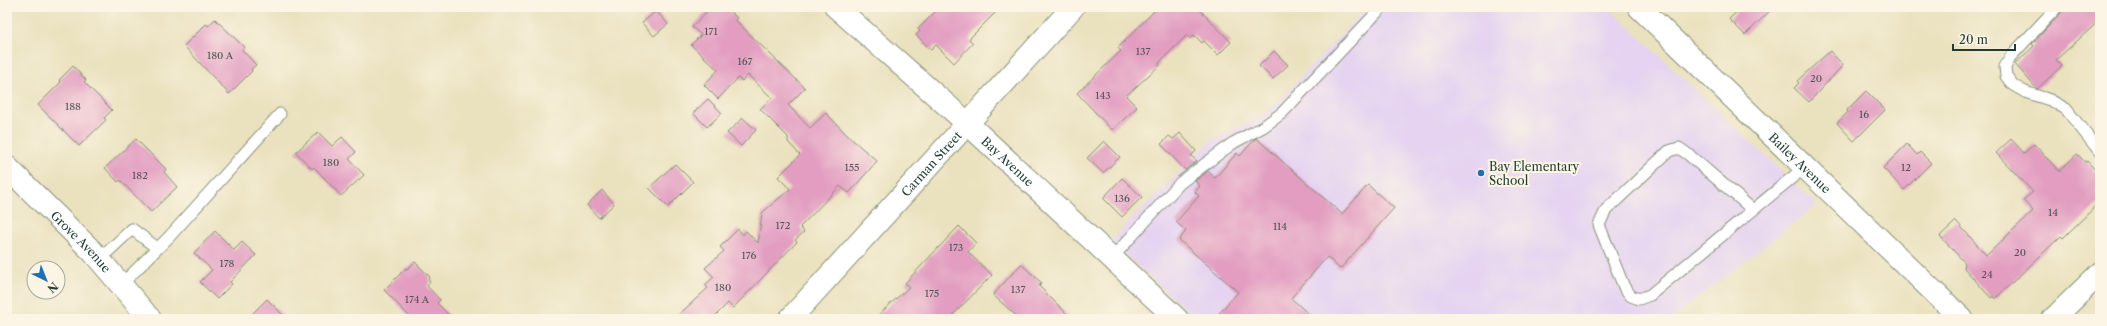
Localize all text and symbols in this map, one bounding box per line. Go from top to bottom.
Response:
house number: 171 [704,25,718,38]
scale bar [1953,26,2015,52]
text: 20 m [1959,32,1988,47]
house number: 137 [1136,45,1150,58]
house number: 180 A [207,49,234,62]
house number: 167 [738,55,753,68]
house number: 20 [1810,72,1822,85]
house number: 143 [1095,89,1111,102]
house number: 188 [65,100,81,113]
house number: 16 [1859,108,1869,121]
street label: Carman Street [898,127,965,199]
street label: Bailey Avenue [1766,129,1834,196]
street label: Bay Avenue [979,133,1037,189]
house number: 180 [323,156,339,169]
place label: Bay Elementary School [1489,159,1579,188]
house number: 155 [844,161,860,174]
house number: 12 [1901,161,1911,174]
marker: Bay Elementary School [1476,168,1486,178]
house number: 182 [132,169,148,182]
house number: 136 [1114,192,1130,205]
house number: 14 [2048,206,2058,219]
street label: Grove Avenue [48,207,114,275]
house number: 172 [776,219,791,232]
house number: 114 [1273,220,1287,233]
house number: 173 [949,241,963,254]
house number: 20 [2014,246,2026,259]
house number: 176 [742,249,757,262]
house number: 178 [219,257,235,270]
north arrow [26,260,66,300]
house number: 24 [1981,268,1993,281]
text: N [44,279,61,296]
house number: 180 [715,281,731,294]
house number: 137 [1011,283,1025,296]
house number: 175 [925,287,939,300]
house number: 174 A [405,293,430,306]

